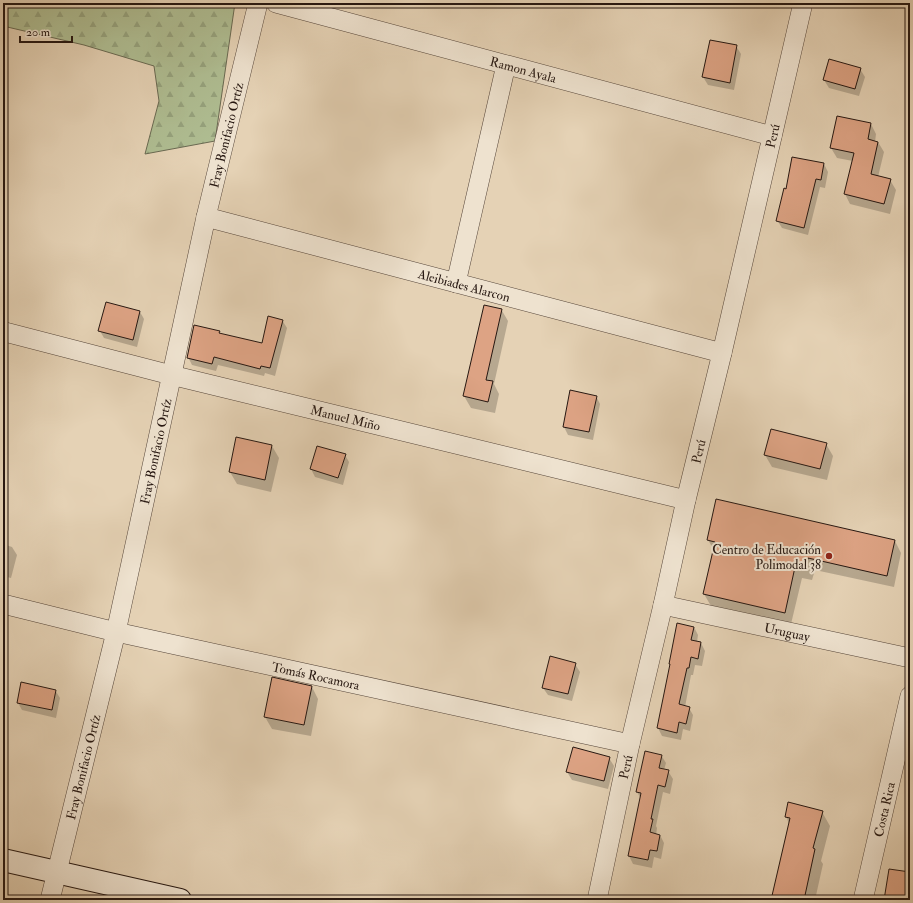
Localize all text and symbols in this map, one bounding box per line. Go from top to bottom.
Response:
scale bar [20,18,72,44]
text: 20 m [26,25,51,40]
street label: Ramon Ayala [488,54,559,87]
street label: Fray Bonifacio Ortíz [206,80,248,190]
street label: Perú [763,122,784,150]
street label: Aleibiades Alarcon [415,266,512,306]
street label: Fray Bonifacio Ortíz [137,396,176,506]
street label: Manuel Miño [308,402,382,435]
street label: Perú [688,438,710,465]
place label: Centro de Educación Polimodal 38 [712,542,821,573]
marker: Centro de Educación Polimodal 38 [824,551,834,561]
street label: Uruguay [763,620,812,646]
street label: Tomás Rocamora [270,659,362,694]
street label: Fray Bonifacio Ortíz [63,712,105,822]
street label: Perú [616,753,637,781]
street label: Costa Rica [871,780,899,839]

